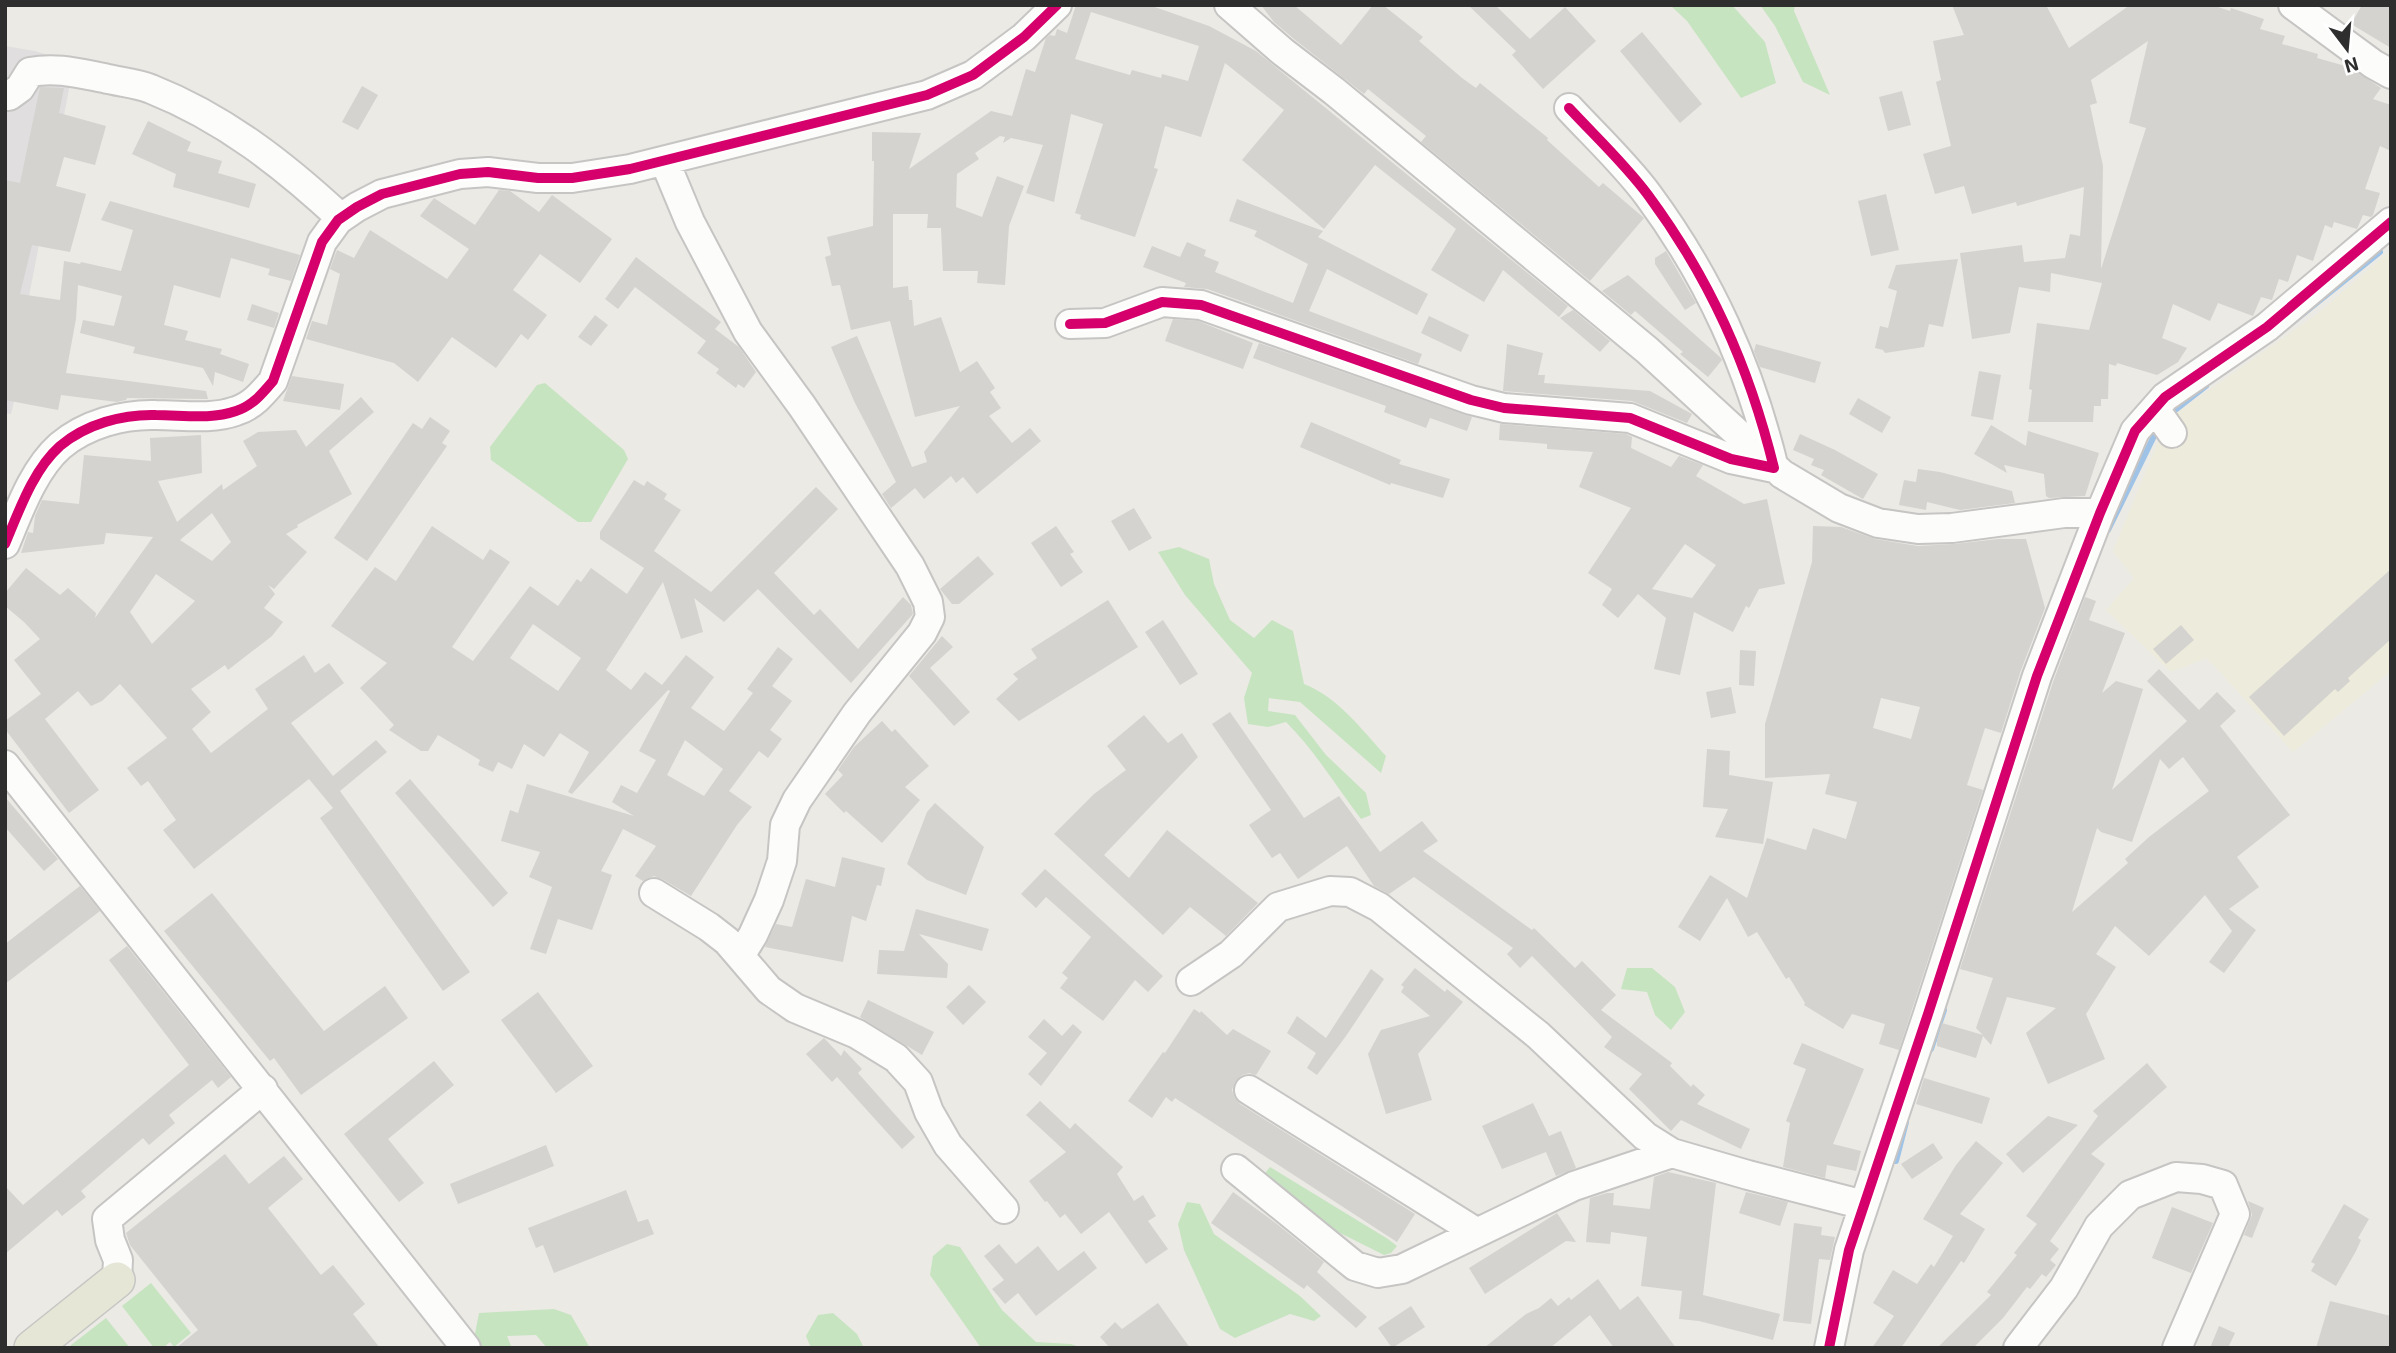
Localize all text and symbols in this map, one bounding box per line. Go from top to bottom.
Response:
north arrow [2312,14,2382,84]
text: N [2342,53,2362,79]

